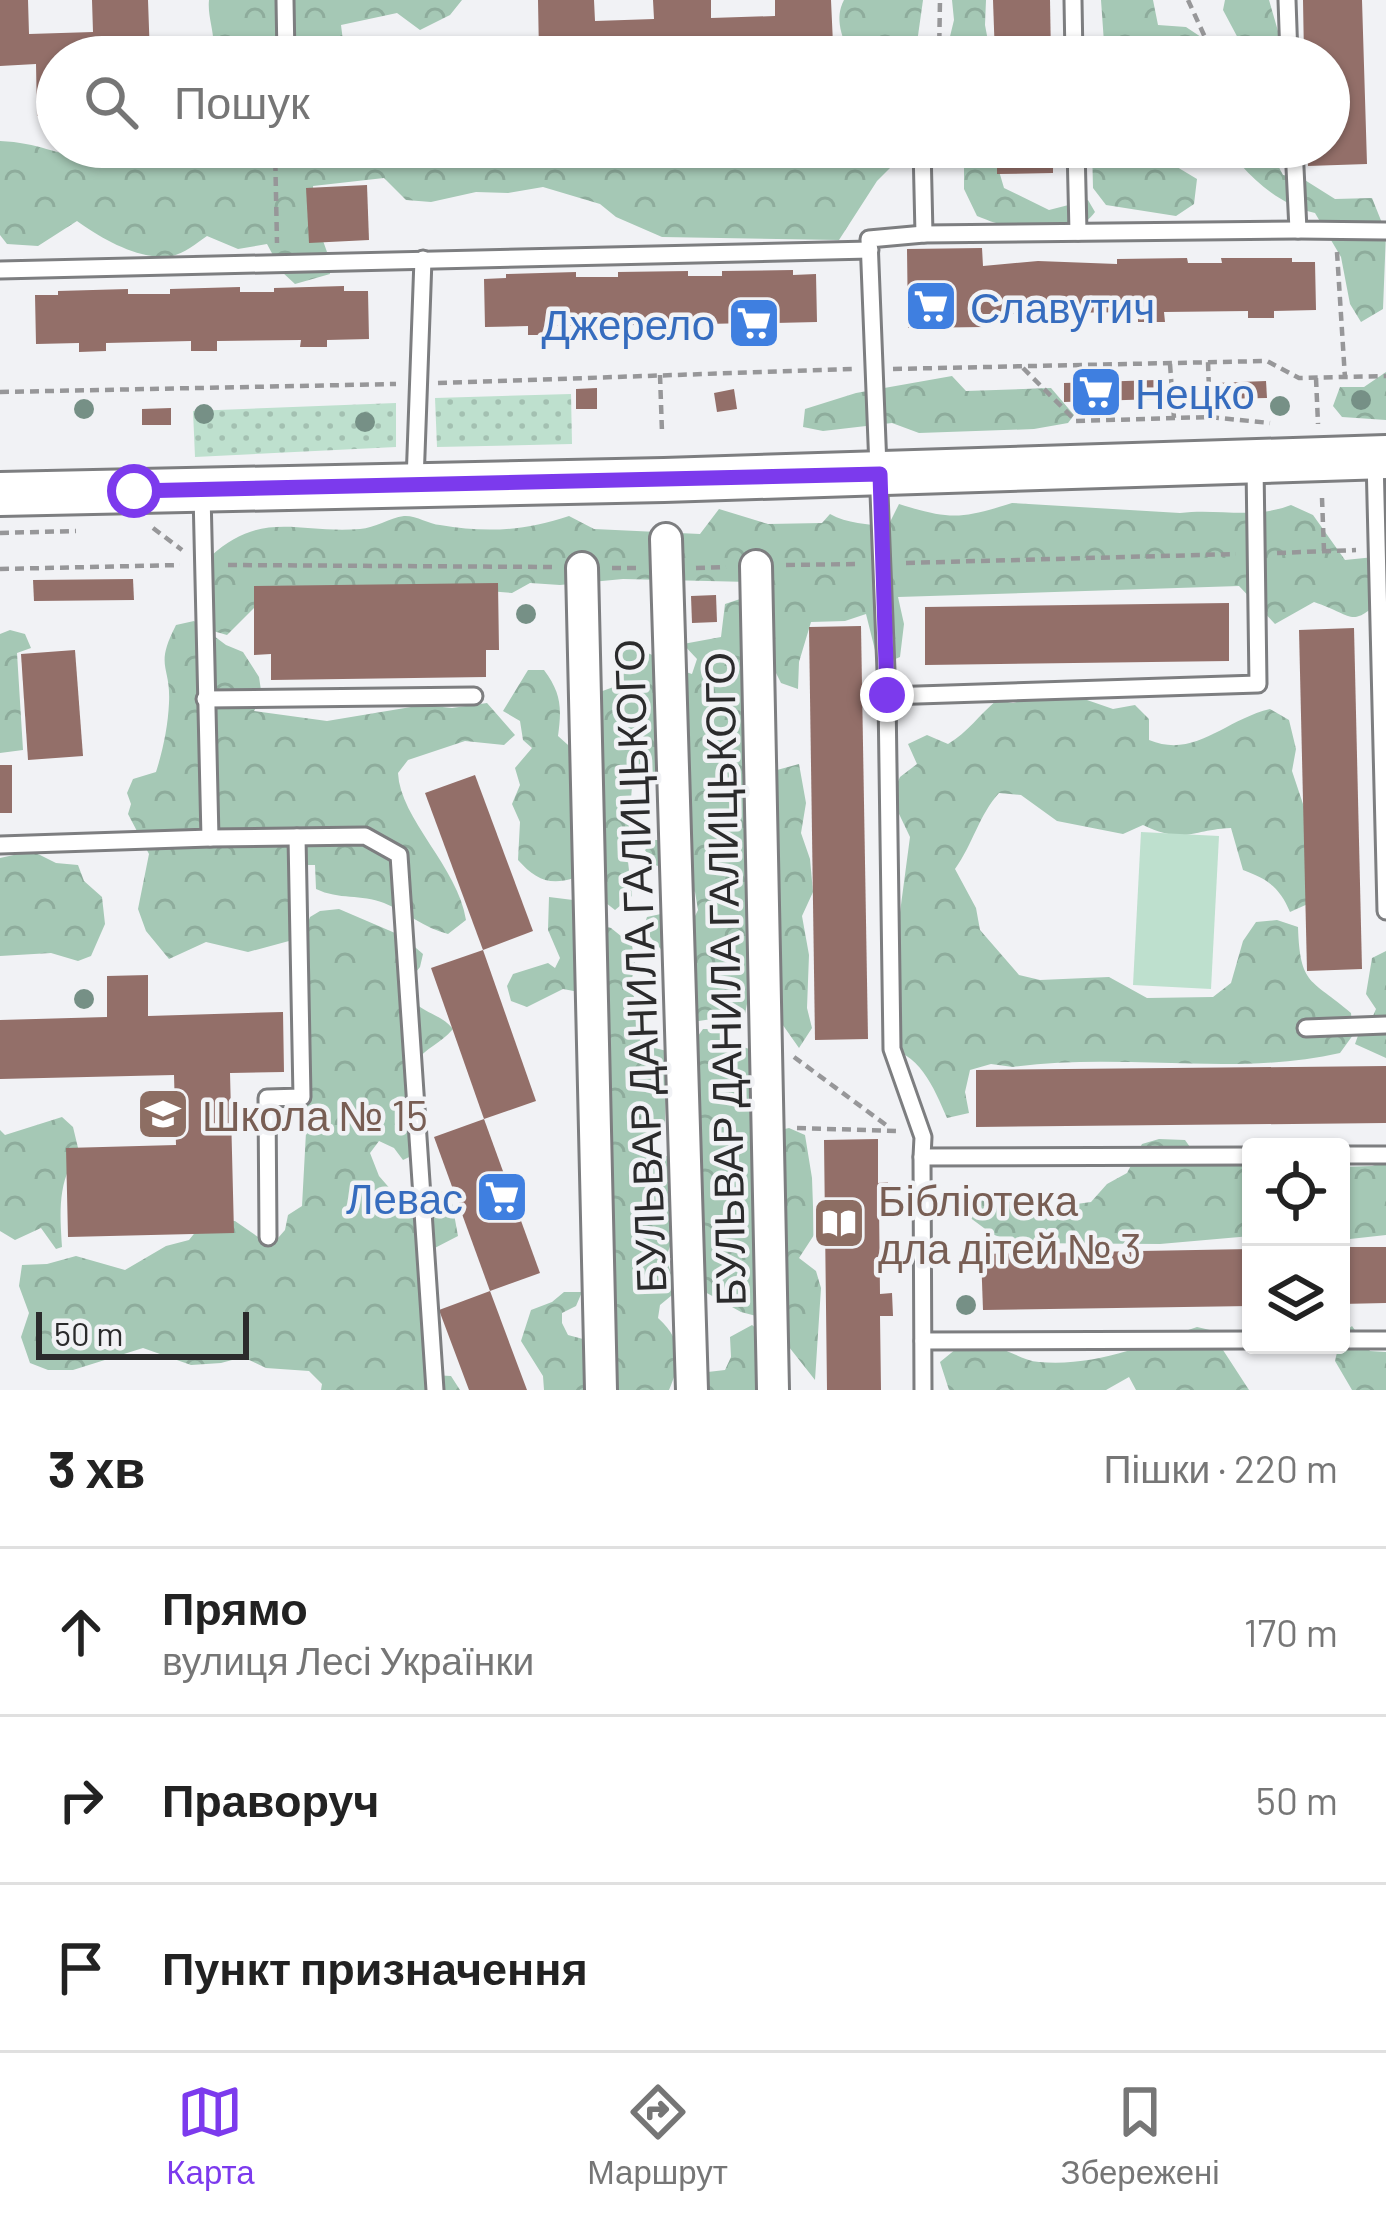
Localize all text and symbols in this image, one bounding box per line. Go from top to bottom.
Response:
search box [36,36,1350,168]
icon: search [78,69,144,135]
text: Пошук [174,74,310,128]
supermarket icon: Славутич [903,278,959,334]
place label: Славутич [970,281,1155,332]
supermarket icon: Джерело [726,295,782,351]
place label: Джерело [541,298,715,349]
supermarket icon: Нецко [1068,364,1124,420]
place label: Нецко [1135,367,1255,418]
route start [107,464,161,518]
street label: БУЛЬВАР ДАНИЛА ГАЛИЦЬКОГО [602,638,675,1294]
street label: БУЛЬВАР ДАНИЛА ГАЛИЦЬКОГО [692,652,755,1306]
route end [860,668,914,722]
school or university icon: Школа № 15 [135,1086,191,1142]
place label: Школа № 15 [202,1089,428,1139]
map controls [1242,1138,1350,1354]
button: locate [1242,1138,1350,1246]
supermarket icon: Левас [474,1169,530,1225]
place label: Левас [346,1172,463,1222]
place label: Бібліотека дла дітей № 3 [878,1174,1142,1273]
library icon: Бібліотека дла дітей № 3 [811,1195,867,1251]
button: layers [1242,1246,1350,1354]
scale bar [36,1306,249,1359]
text: 50 m [54,1313,124,1353]
text: 3 хв [48,1437,145,1498]
text: Пішки · 220 m [1103,1444,1338,1491]
text: Прямо [162,1580,308,1634]
icon: ahead [48,1599,114,1665]
text: 170 m [1244,1608,1338,1655]
text: вулиця Лесі Українки [162,1636,534,1683]
icon: right [48,1767,114,1833]
text: Праворуч [162,1772,379,1826]
text: 50 m [1256,1776,1338,1823]
icon: arrive [48,1935,114,2001]
text: Пункт призначення [162,1940,588,1994]
tab: Карта [166,2079,255,2192]
tab: Маршрут [587,2079,728,2192]
tab: Збережені [1061,2079,1220,2192]

